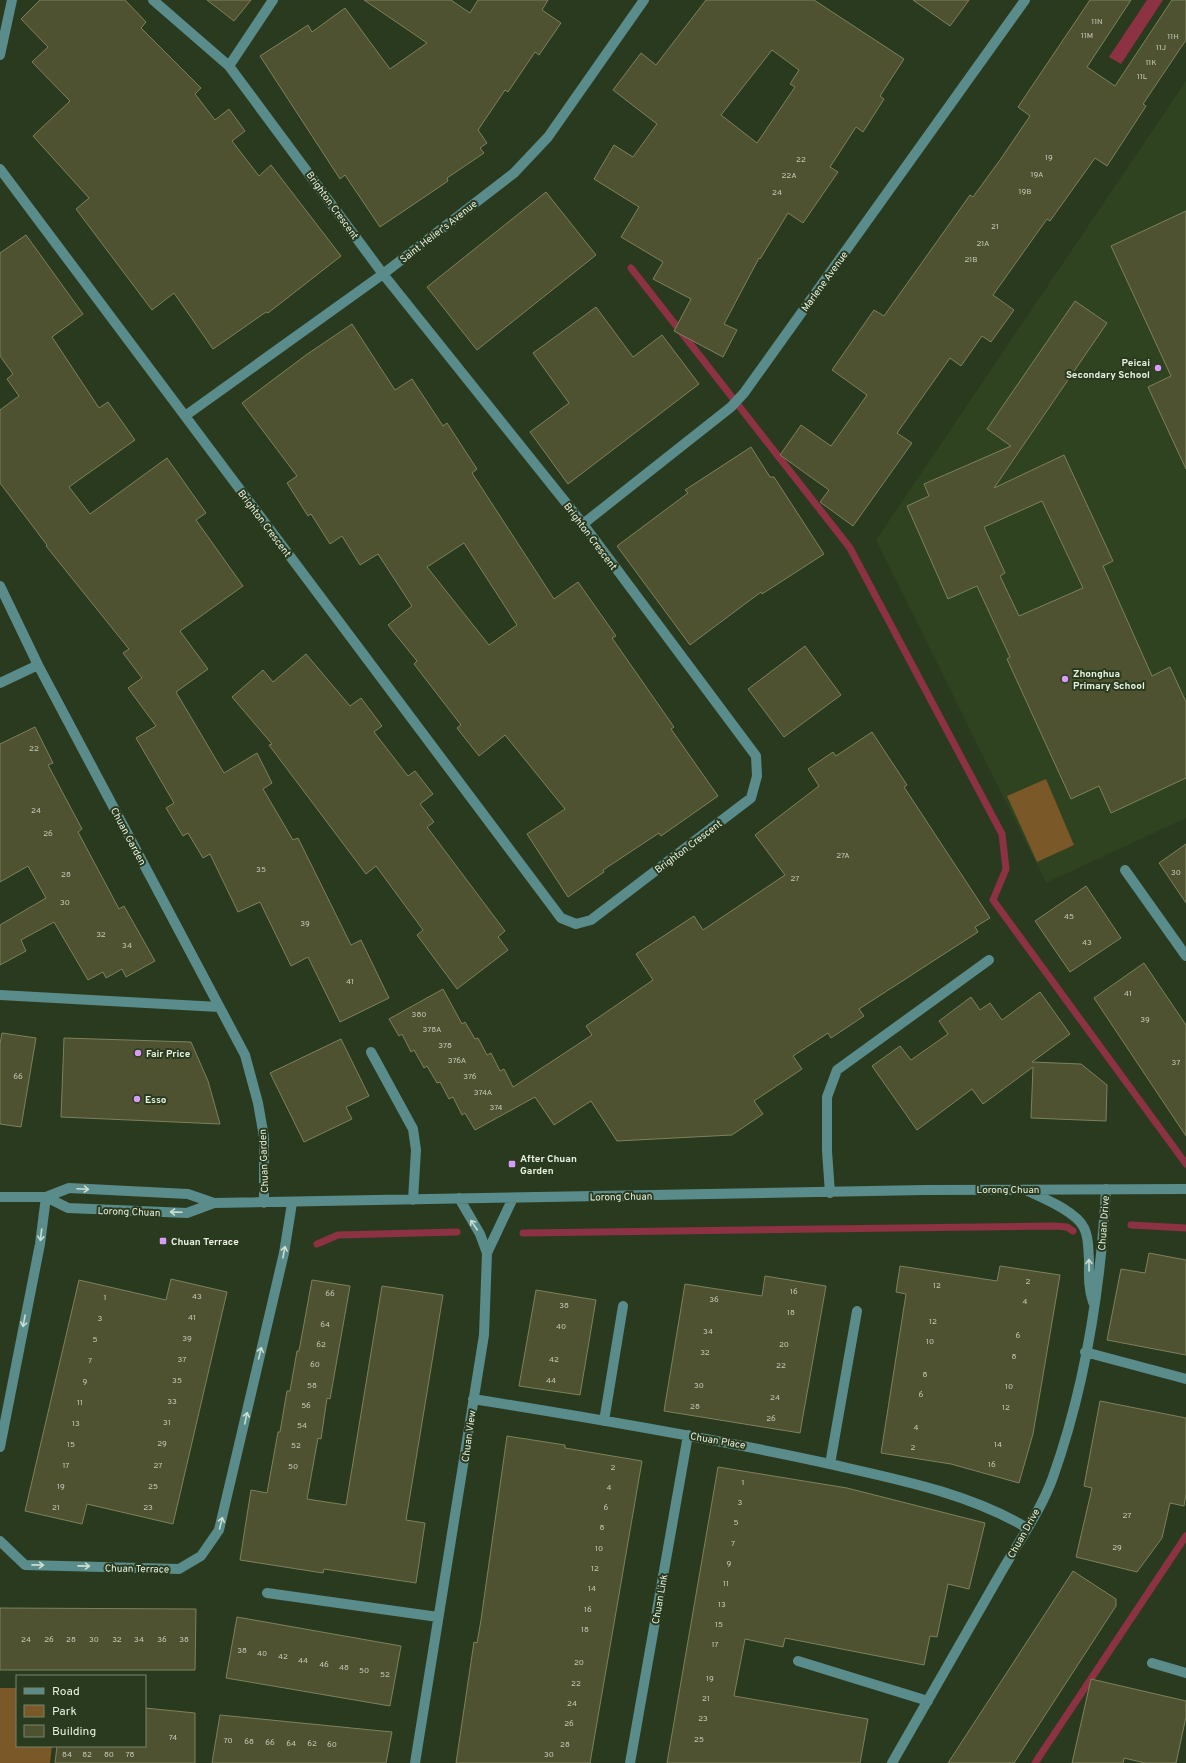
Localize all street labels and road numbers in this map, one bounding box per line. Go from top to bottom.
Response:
street label: Brighton Crescent [303,169,361,243]
street label: Saint Helier's Avenue [398,198,480,266]
street label: Marlene Avenue [799,249,852,315]
street label: Brighton Crescent [234,488,294,560]
street label: Brighton Crescent [560,501,620,573]
street label: Chuan Garden [107,805,148,868]
street label: Brighton Crescent [653,817,725,877]
street label: Chuan Garden [257,1129,272,1193]
street label: Lorong Chuan [977,1184,1039,1197]
street label: Lorong Chuan [589,1190,653,1205]
street label: Chuan Drive [1096,1195,1113,1251]
street label: Lorong Chuan [97,1205,161,1220]
street label: Chuan View [459,1409,480,1463]
street label: Chuan Place [689,1430,746,1453]
street label: Chuan Drive [1005,1507,1043,1561]
street label: Chuan Terrace [105,1562,169,1577]
street label: Chuan Link [650,1573,671,1625]

